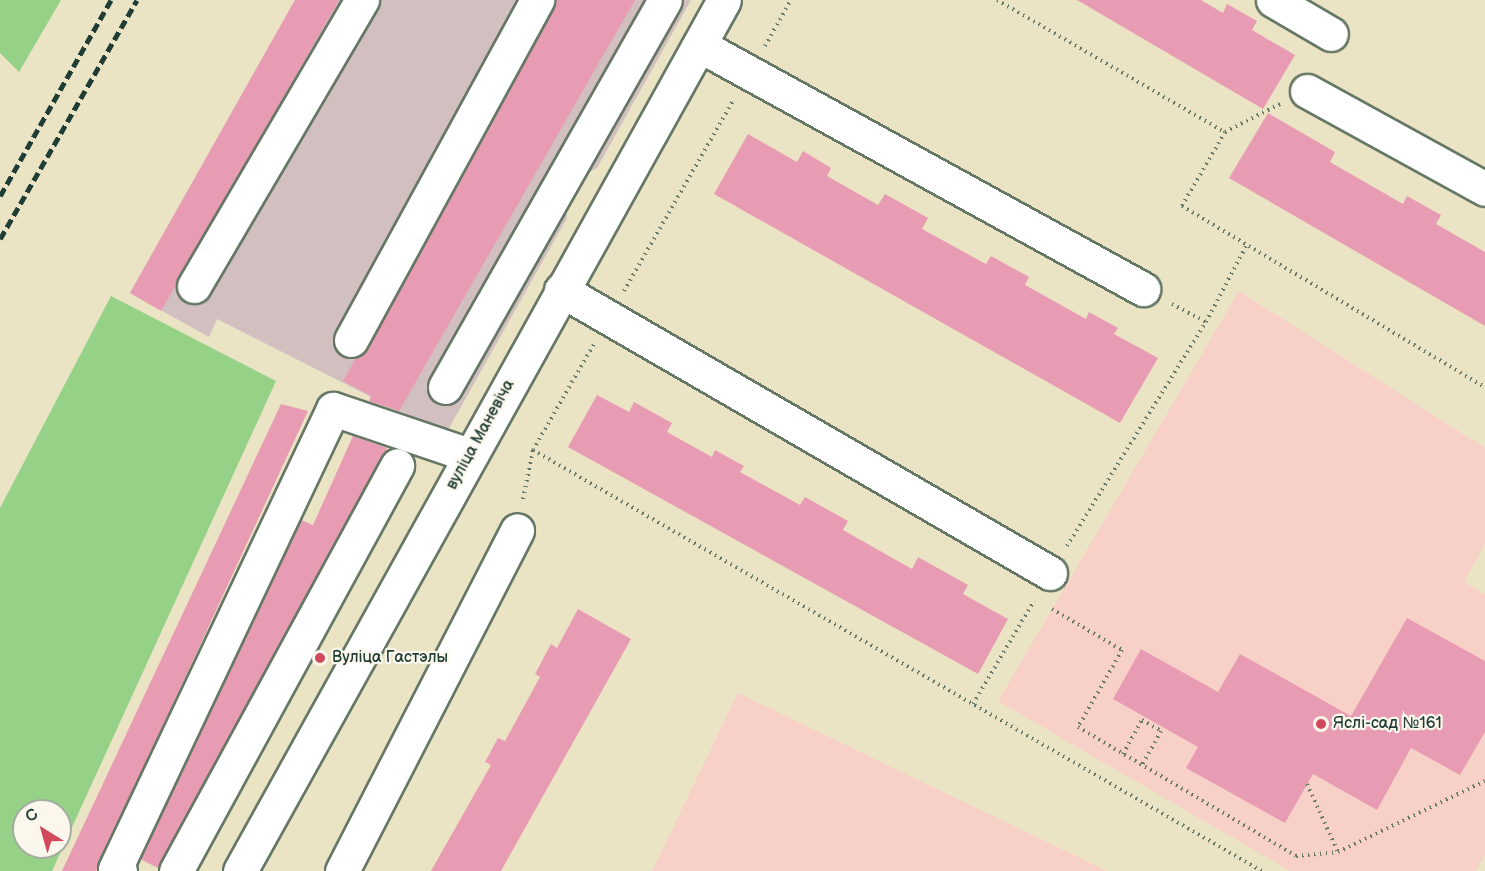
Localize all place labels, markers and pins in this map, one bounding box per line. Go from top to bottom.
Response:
place label: Вуліца Гастэлы [332,648,448,668]
marker: Вуліца Гастэлы [313,651,327,665]
place label: Яслі-сад №161 [1333,714,1442,734]
marker: Яслі-сад №161 [1314,717,1328,731]

